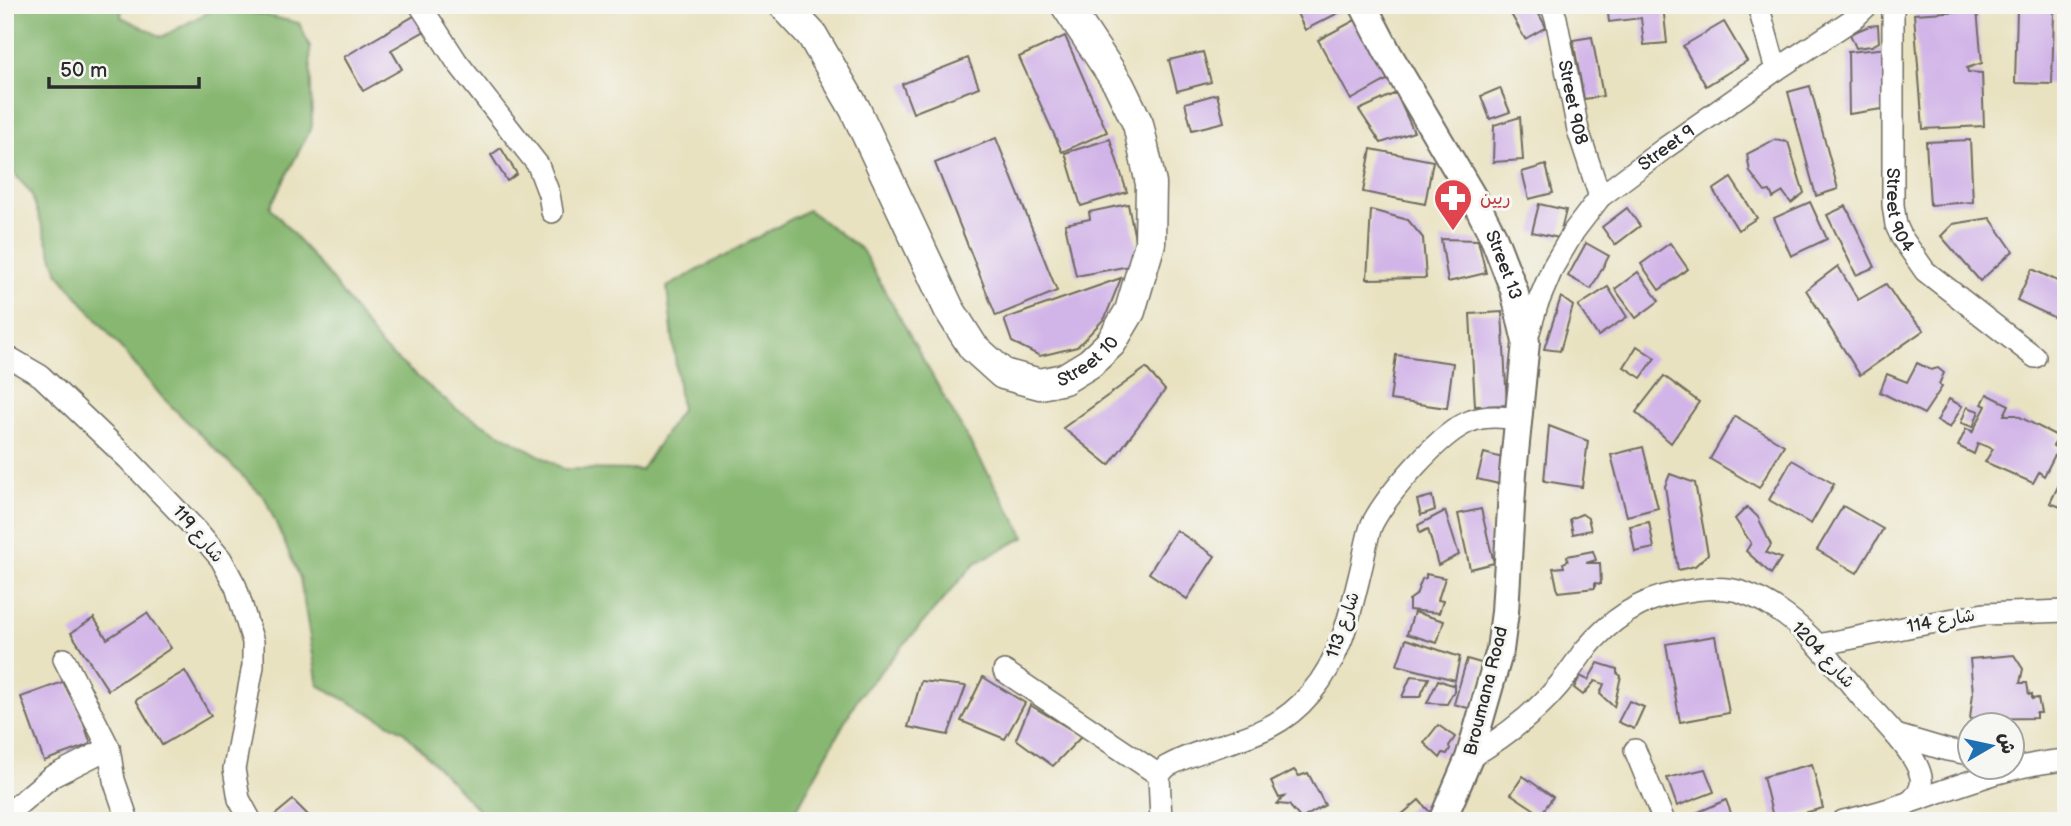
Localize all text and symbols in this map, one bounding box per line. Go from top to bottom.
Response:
scale bar [49,46,200,90]
text: 50 m [60,58,107,83]
street label: Street 908 [1554,58,1593,147]
street label: Street 9 [1634,120,1699,175]
street label: Street 904 [1882,168,1919,256]
pharmacy icon: ريين [1432,177,1474,232]
place label: ريين [1480,188,1511,209]
street label: Street 13 [1481,227,1526,301]
street label: Street 10 [1055,333,1123,391]
street label: شارع 119 [167,501,228,567]
street label: شارع 113 [1322,589,1365,661]
street label: شارع 114 [1905,605,1977,638]
street label: شارع 1204 [1786,617,1859,693]
street label: Broumana Road [1460,624,1512,758]
north arrow [1955,710,2025,780]
text: ش [1993,731,2019,756]

